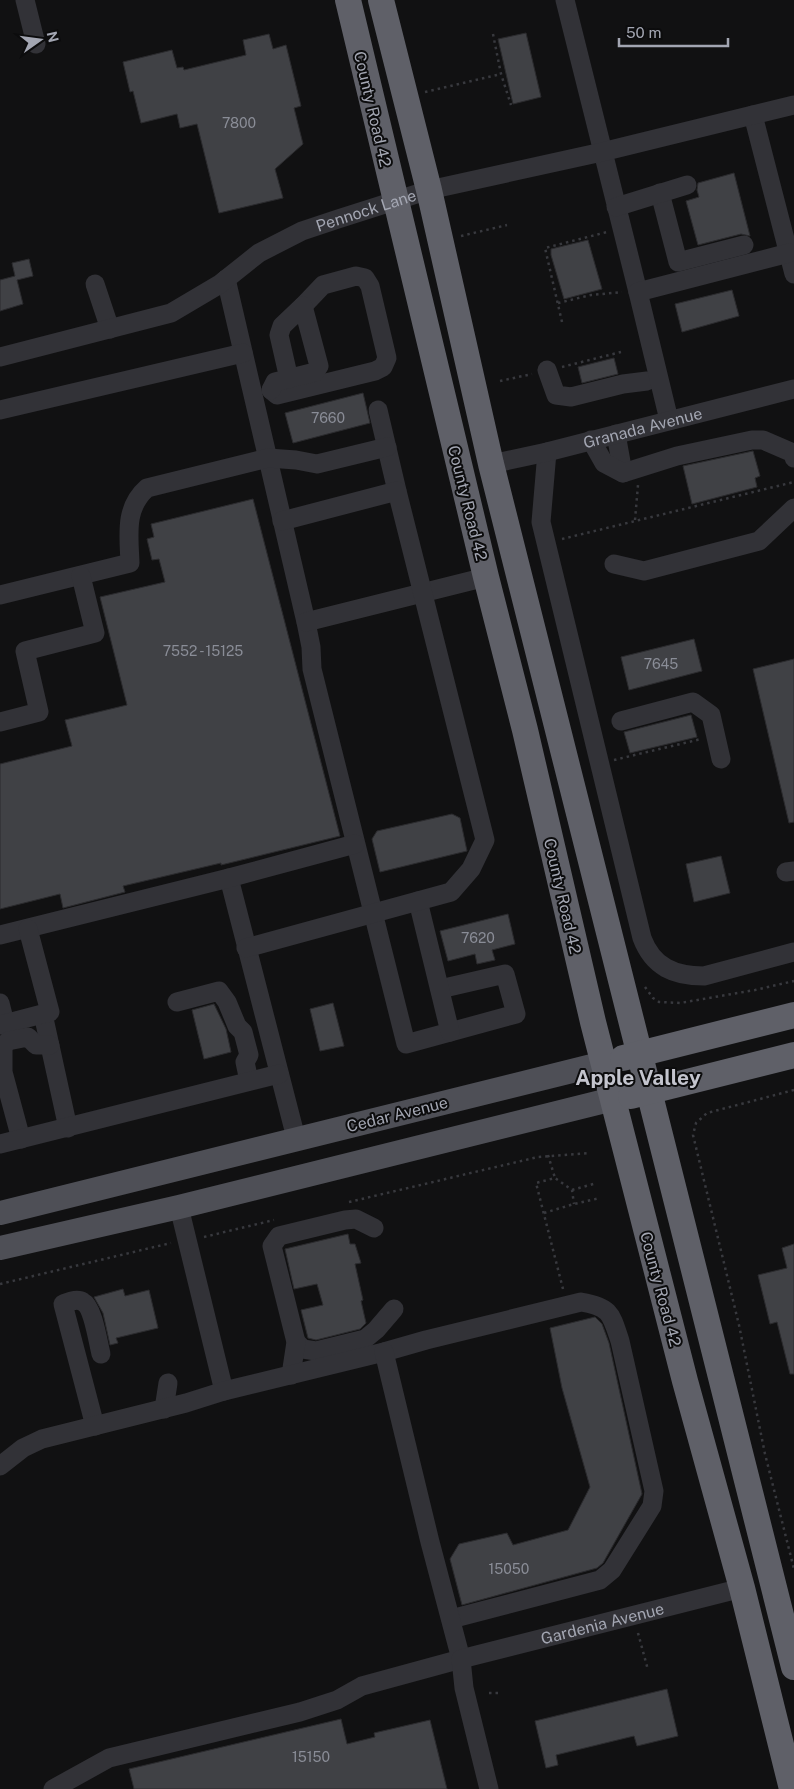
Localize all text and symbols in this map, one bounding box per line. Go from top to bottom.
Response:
north arrow [15,15,65,65]
scale bar [619,15,728,47]
text: 50 m [626,24,661,41]
text: N [44,30,62,44]
street label: County Road 42 [350,49,395,169]
house number: 7800 [222,115,256,131]
street label: Pennock Lane [314,186,419,236]
street label: Granada Avenue [581,404,704,452]
house number: 7660 [311,410,345,426]
street label: County Road 42 [444,443,491,563]
house number: 7552 - 15125 [163,643,243,659]
house number: 7645 [644,656,678,672]
street label: County Road 42 [540,836,585,956]
house number: 7620 [461,930,495,946]
district label: Apple Valley [575,1065,701,1090]
street label: Cedar Avenue [345,1093,450,1136]
street label: County Road 42 [636,1230,685,1349]
house number: 15050 [489,1561,529,1577]
street label: Gardenia Avenue [539,1599,666,1648]
house number: 15150 [292,1749,330,1765]

